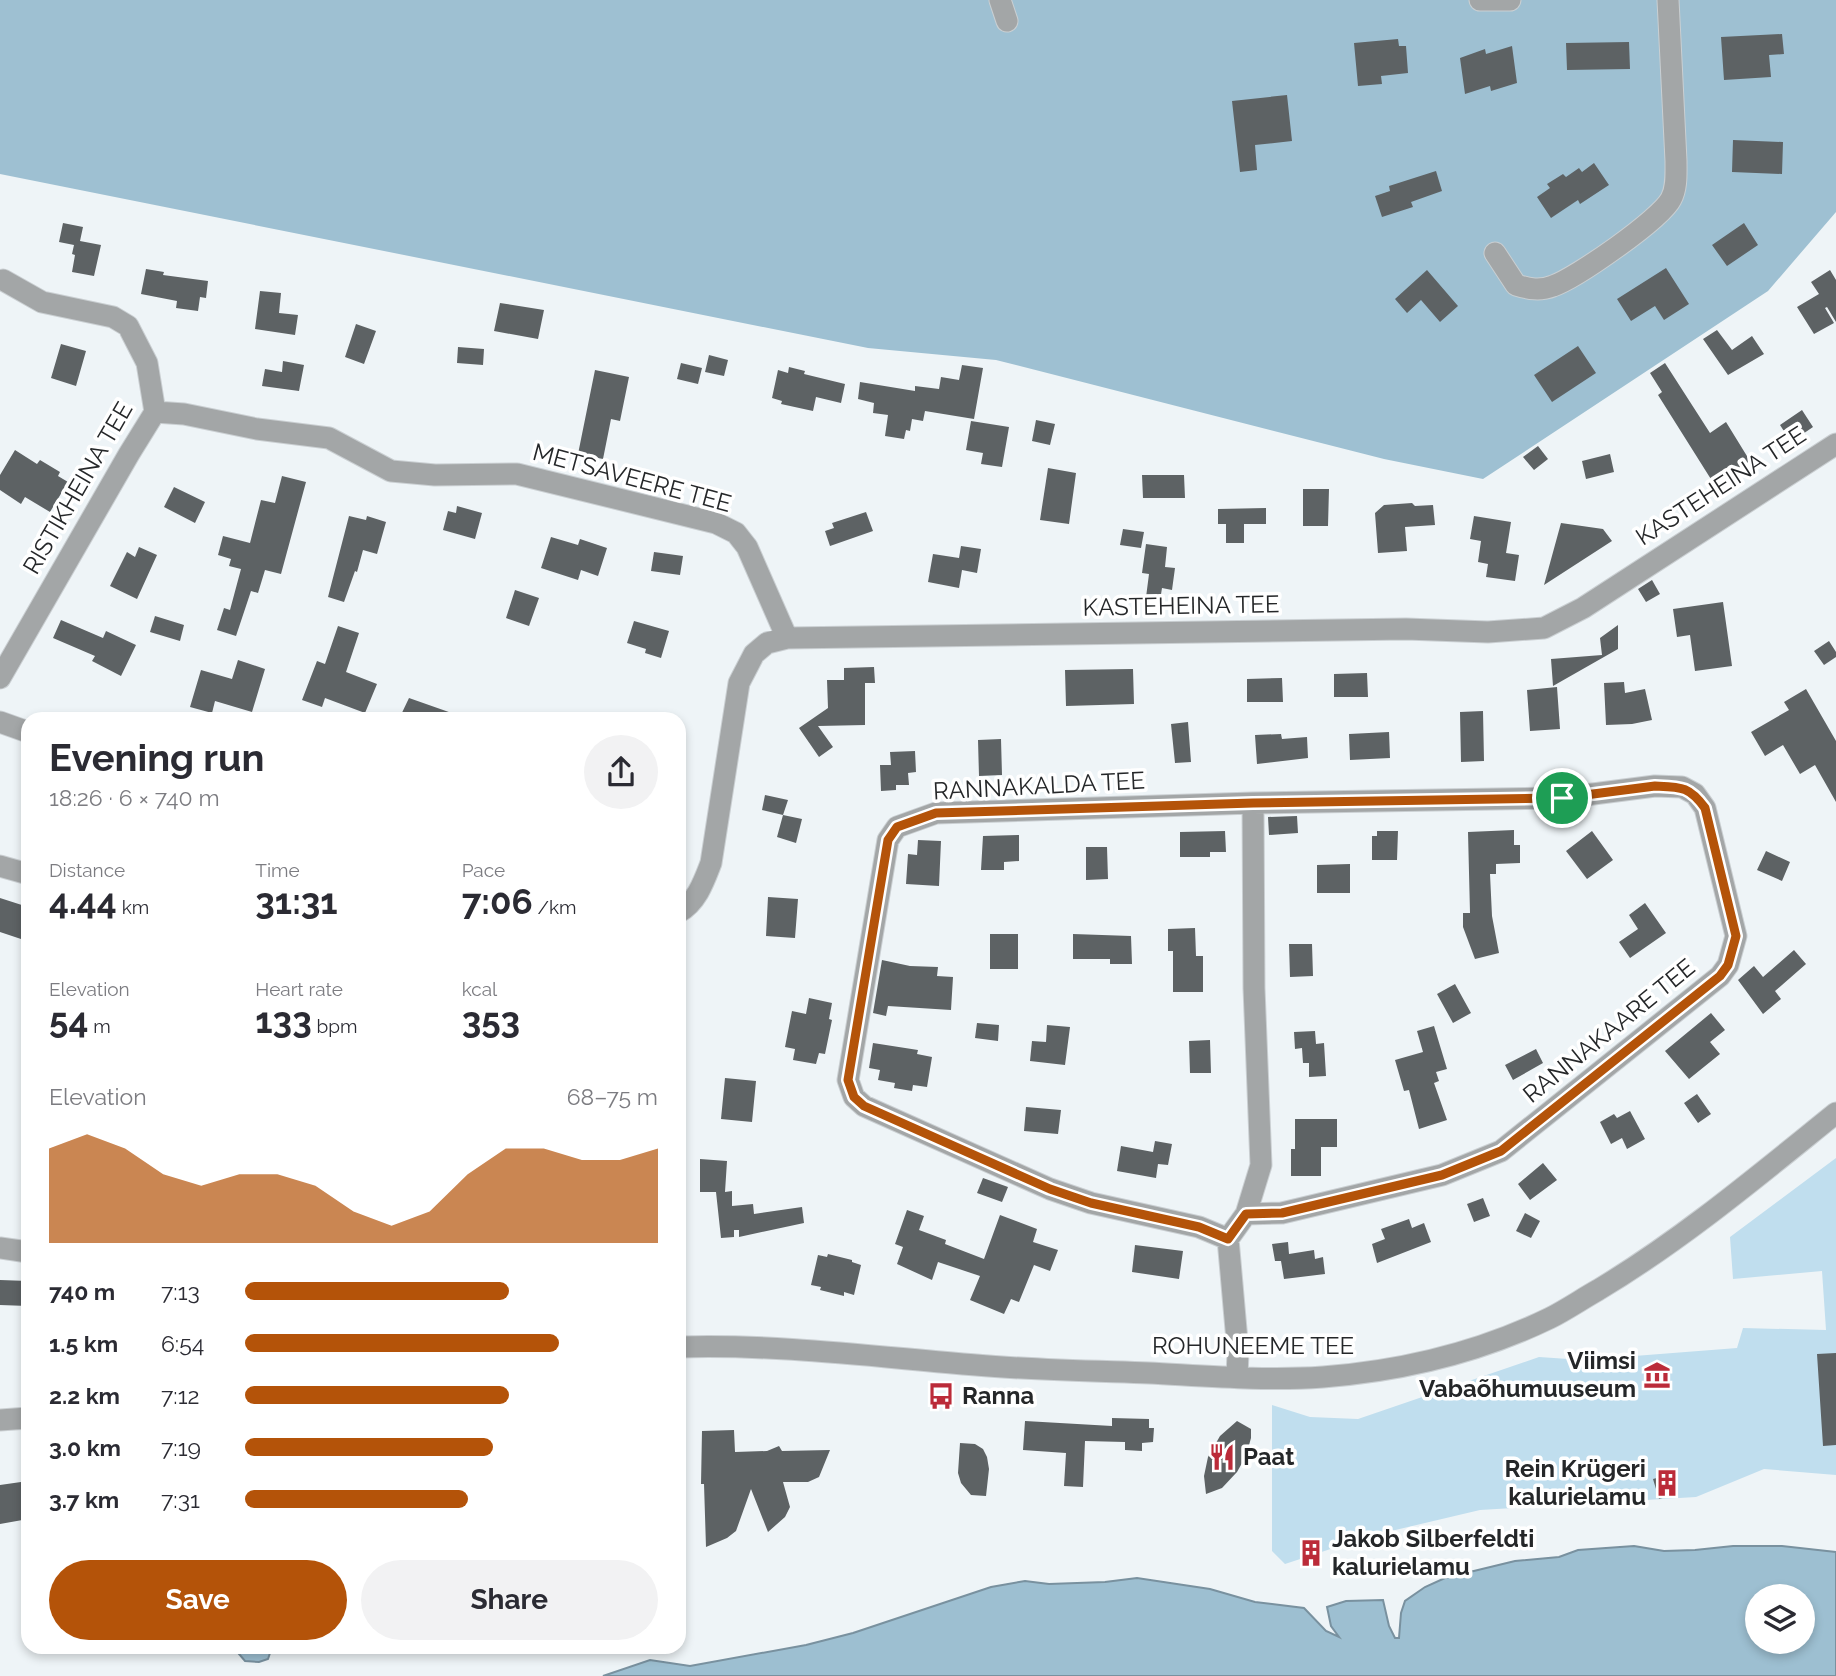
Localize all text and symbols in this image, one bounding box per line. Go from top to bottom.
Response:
street label: RISTIKHEINA TEE [17,397,139,579]
street label: KASTEHEINA TEE [1630,420,1811,551]
street label: METSAVEERE TEE [530,437,735,518]
street label: KASTEHEINA TEE [1082,589,1280,622]
text: Evening run [49,735,264,780]
button: share [584,735,658,809]
street label: RANNAKALDA TEE [932,765,1146,806]
pin [1532,768,1592,828]
icon: arrive [1543,779,1581,817]
text: 18:26 · 6 × 740 m [49,784,220,811]
text: Distance [49,859,125,881]
text: Time [255,859,300,881]
text: Pace [462,859,505,881]
text: 4.44 [49,881,117,922]
text: 31:31 [255,881,338,922]
text: 7:06 [462,881,533,922]
text: km [117,896,149,918]
text: /km [533,896,577,918]
street label: RANNAKAARE TEE [1517,952,1700,1109]
text: Elevation [49,978,130,1000]
text: Heart rate [255,978,343,1000]
text: kcal [462,978,497,1000]
text: 54 [49,1000,88,1041]
text: 133 [255,1000,312,1041]
text: 353 [462,1000,520,1041]
text: m [88,1015,111,1037]
text: bpm [312,1015,357,1037]
text: Elevation [49,1083,147,1110]
text: 68–75 m [567,1083,658,1110]
text: 740 m [49,1278,115,1305]
text: 7:13 [161,1278,200,1305]
text: 1.5 km [49,1330,118,1357]
text: 6:54 [161,1330,204,1357]
street label: ROHUNEEME TEE [1152,1331,1354,1360]
place label: Viimsi Vabaõhumuuseum [1419,1346,1636,1403]
museum icon: Viimsi Vabaõhumuuseum [1642,1360,1672,1390]
bus stop icon: Ranna [926,1381,956,1411]
place label: Ranna [962,1381,1035,1410]
text: 2.2 km [49,1382,120,1409]
text: 7:12 [161,1382,199,1409]
text: 3.0 km [49,1434,121,1461]
text: 7:19 [161,1434,201,1461]
restaurant icon: Paat [1207,1442,1237,1472]
place label: Paat [1243,1442,1294,1471]
place label: Rein Krügeri kalurielamu [1505,1454,1646,1511]
building icon: Rein Krügeri kalurielamu [1652,1468,1682,1498]
text: 3.7 km [49,1486,119,1513]
text: 7:31 [161,1486,200,1513]
place label: Jakob Silberfeldti kalurielamu [1332,1524,1534,1581]
building icon: Jakob Silberfeldti kalurielamu [1296,1538,1326,1568]
button: Save [49,1560,347,1640]
button: Share [361,1560,658,1640]
map controls [1745,1584,1815,1654]
button: layers [1745,1584,1815,1654]

